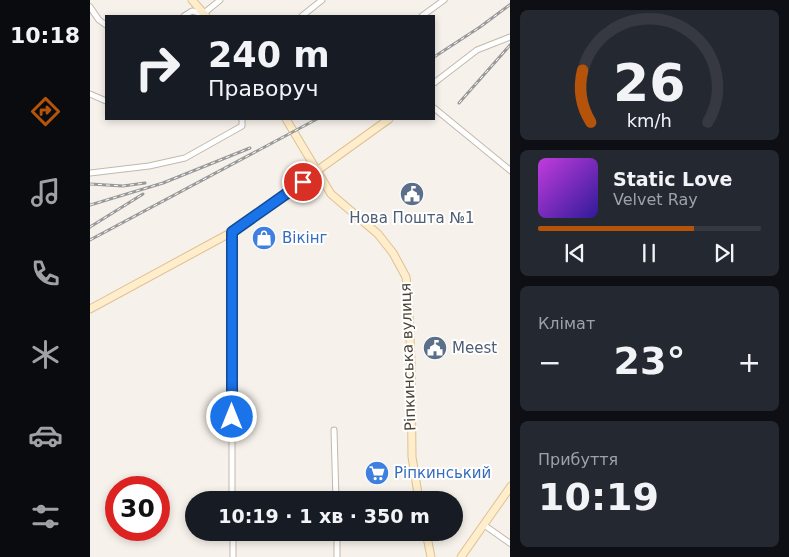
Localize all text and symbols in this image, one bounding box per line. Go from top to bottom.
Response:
text: 10:18 [10,23,80,48]
icon: right [125,35,190,100]
text: 240 m [208,35,330,75]
text: 26 [613,53,686,113]
text: Праворуч [208,76,318,101]
icon: directions [28,94,63,129]
text: km/h [627,110,672,131]
pin [282,161,324,203]
icon: arrive [289,168,317,196]
text: Static Love [613,168,733,190]
icon: music [28,175,63,210]
public building icon: Нова Пошта №1 [399,181,425,207]
text: Velvet Ray [613,190,698,209]
place label: Нова Пошта №1 [349,209,475,227]
shop icon: Вікінг [251,225,277,251]
place label: Вікінг [282,229,327,247]
icon: previous [561,239,589,267]
icon: pause [635,239,663,267]
icon: next [710,239,738,267]
icon: phone [28,256,63,291]
street label: Ріпкинська вулиця [396,283,420,431]
text: Клімат [538,314,595,333]
public building icon: Meest [422,335,448,361]
icon: climate [28,337,63,372]
place label: Meest [452,339,497,357]
text: 23° [614,339,685,383]
text: − [538,346,561,379]
text: + [738,346,761,379]
position arrow [205,390,257,442]
icon: car [28,418,63,453]
text: Прибуття [538,450,618,469]
supermarket icon: Ріпкинський [364,460,390,486]
place label: Ріпкинський [394,464,491,482]
text: 10:19 [538,475,659,519]
speed limit sign: 30 [105,476,170,541]
icon: filters [28,499,63,534]
text: 10:19 · 1 хв · 350 m [218,505,430,527]

